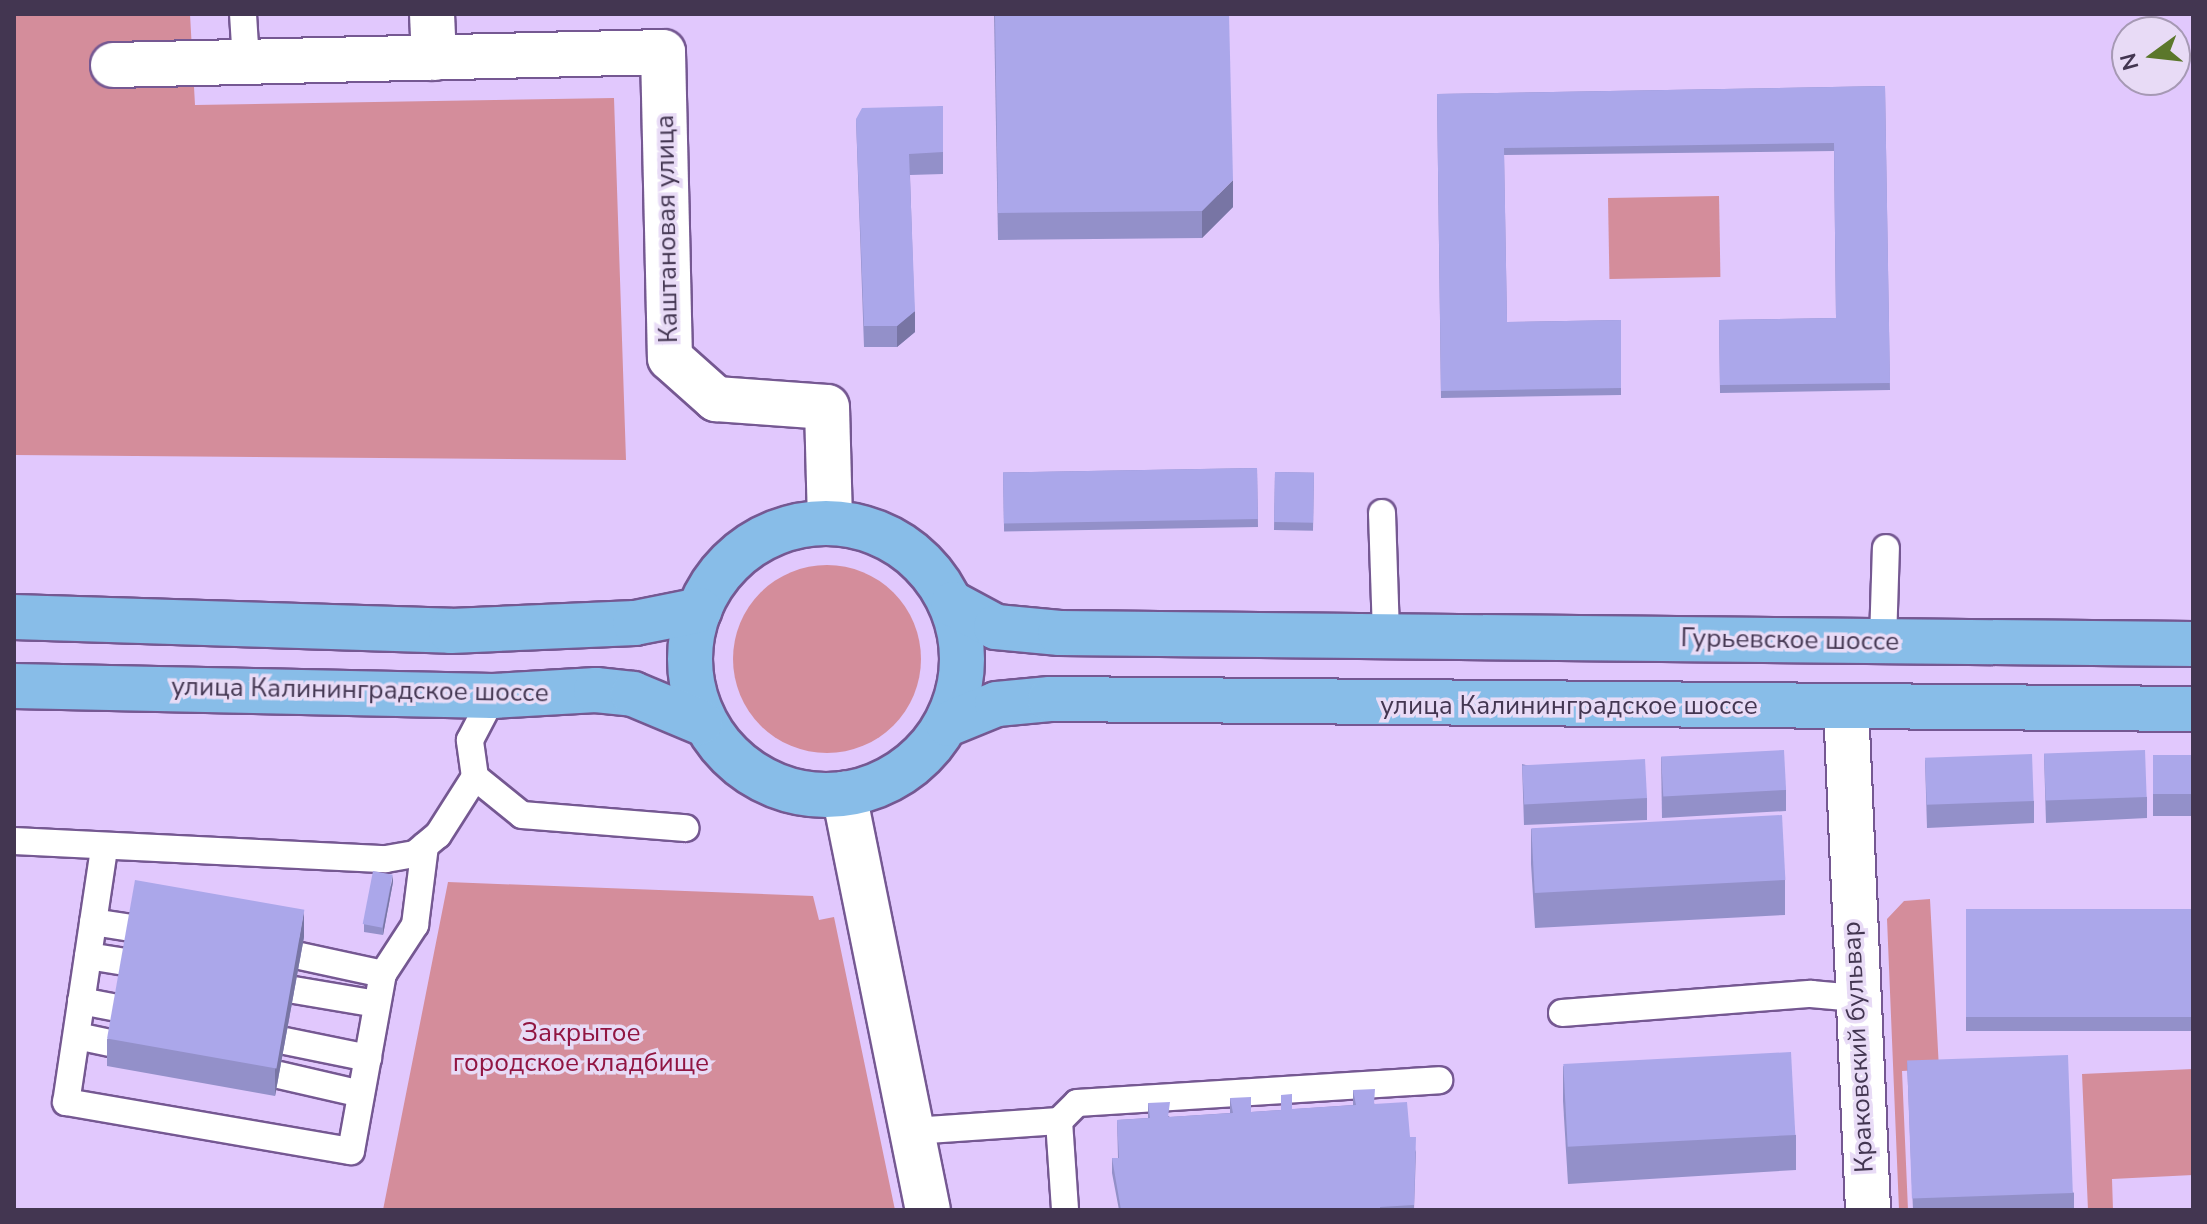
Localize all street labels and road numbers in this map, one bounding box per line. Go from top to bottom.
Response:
street label: Каштановая улица [649,115,685,343]
street label: Гурьевское шоссе [1680,622,1900,658]
street label: улица Калининградское шоссе [171,671,549,709]
street label: улица Калининградское шоссе [1380,690,1758,722]
street label: Краковский бульвар [1836,921,1880,1173]

